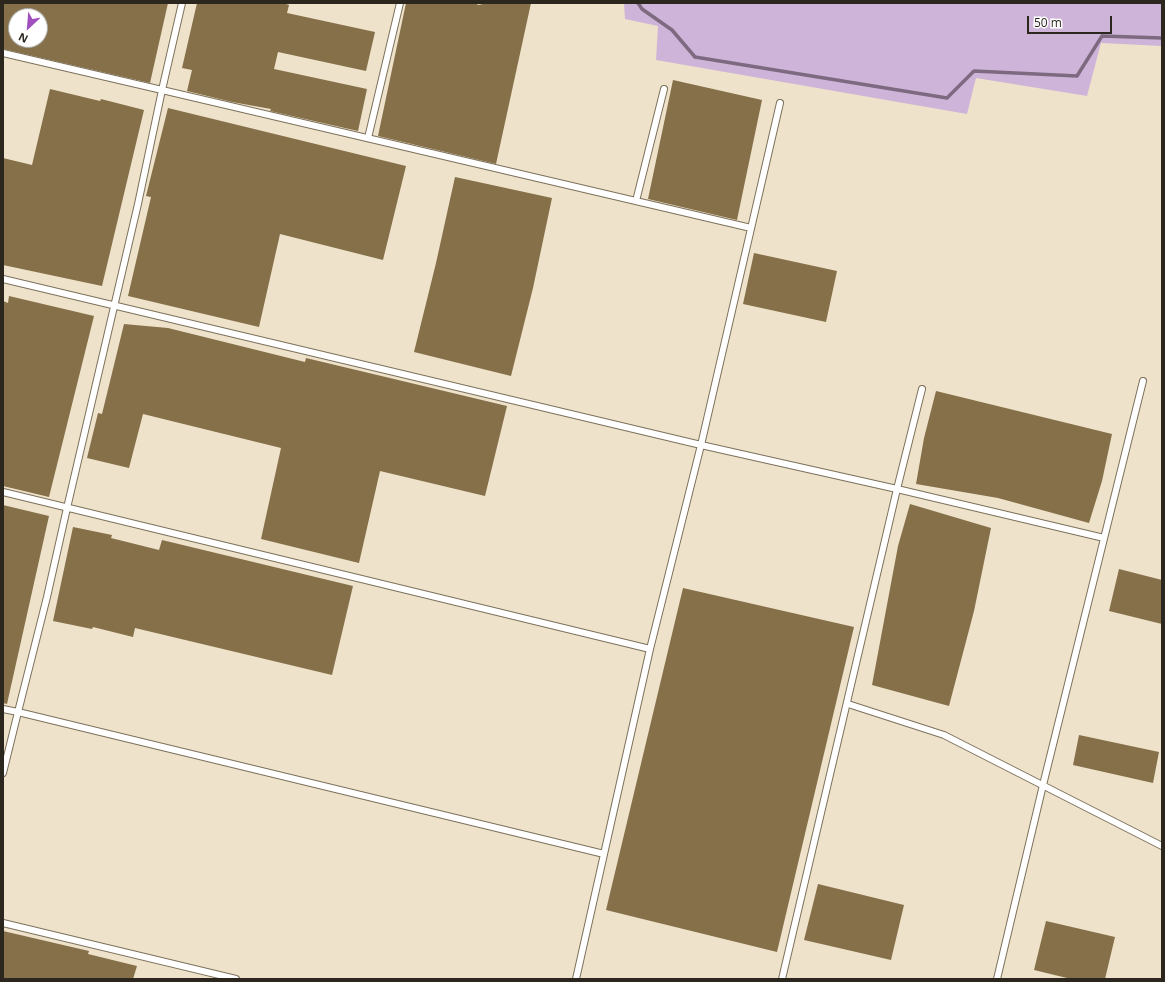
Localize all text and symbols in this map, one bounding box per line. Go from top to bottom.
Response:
north arrow [8,8,48,48]
scale bar [1029,8,1114,34]
text: 50 m [1034,14,1062,31]
text: N [16,30,30,47]

